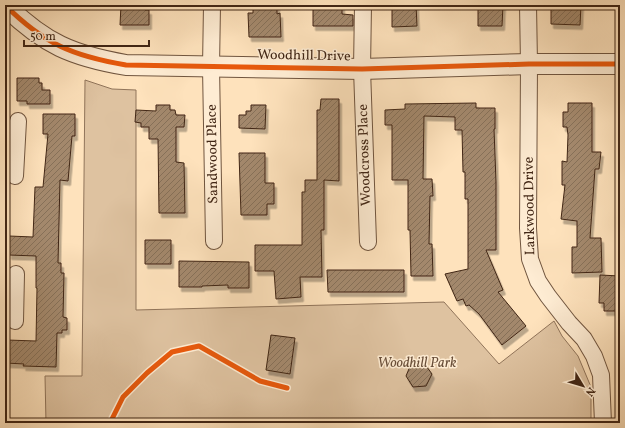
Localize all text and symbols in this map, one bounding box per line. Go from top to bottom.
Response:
scale bar [24,22,149,48]
text: 50 m [30,29,56,45]
street label: Woodhill Drive [257,46,351,66]
street label: Woodcross Place [354,103,376,206]
street label: Sandwood Place [203,104,223,204]
street label: Larkwood Drive [520,156,540,256]
park label: Woodhill Park [378,354,457,373]
north arrow [563,366,603,406]
text: N [581,383,598,399]

